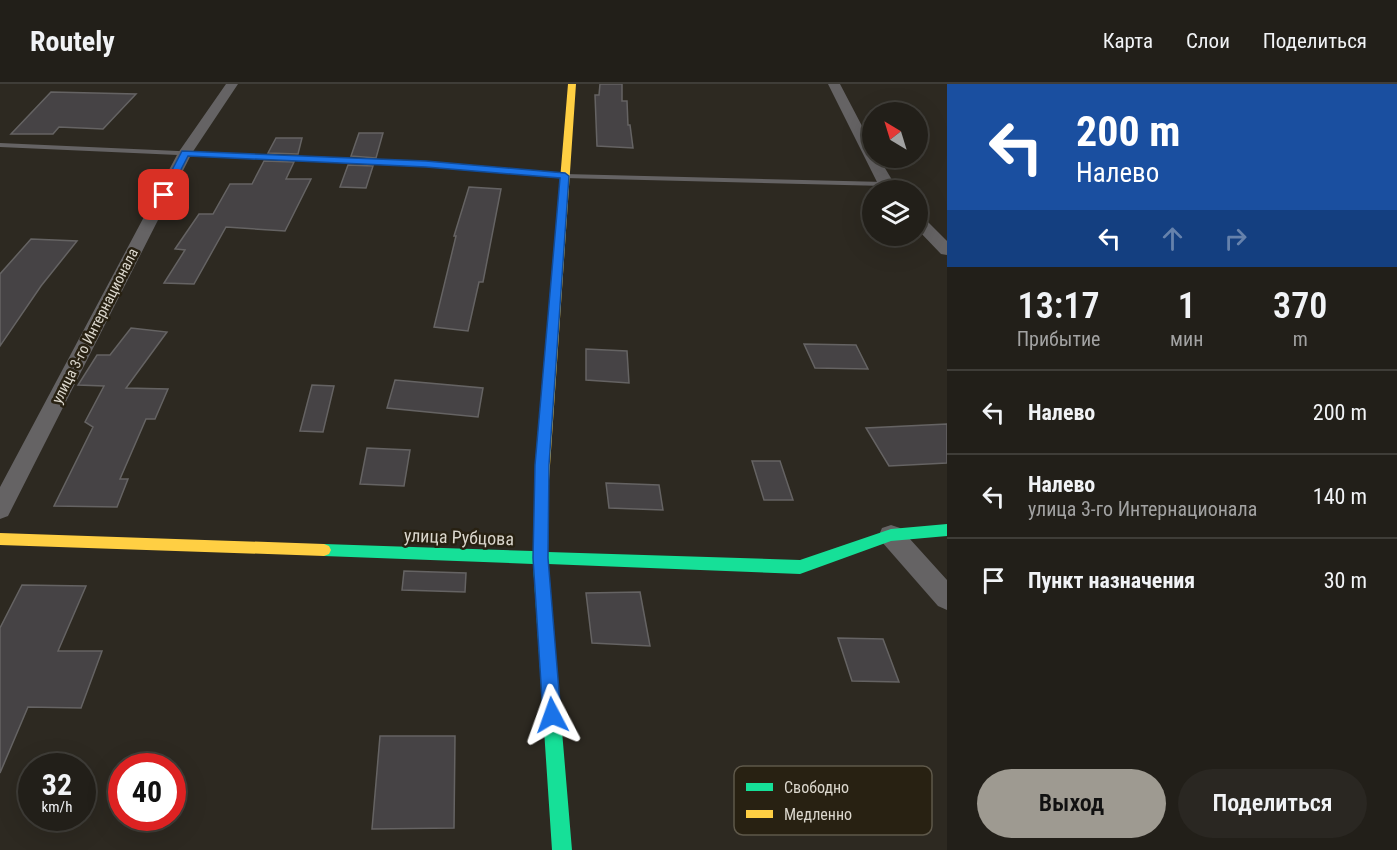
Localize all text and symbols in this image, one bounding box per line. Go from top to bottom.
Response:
text: Routely [30,25,115,58]
text: Карта [1103,29,1153,53]
text: Слои [1186,29,1230,53]
text: Поделиться [1263,29,1367,53]
north arrow [862,102,928,168]
map controls [862,102,928,246]
text: 200 m [1076,107,1181,156]
icon: left [977,108,1055,186]
text: Налево [1076,157,1159,189]
pin [138,169,189,220]
icon: arrive [147,178,180,211]
button: layers [862,180,928,246]
icon: left [1093,222,1126,255]
icon: ahead [1156,222,1189,255]
icon: right [1219,222,1252,255]
street label: улица 3-го Интернационала [48,245,142,407]
text: 13:17 [1018,285,1100,327]
text: 1 [1178,285,1196,327]
text: 370 [1273,285,1327,327]
text: Прибытие [1017,327,1100,351]
text: мин [1170,327,1203,351]
text: m [1293,327,1308,351]
icon: left [977,396,1010,429]
text: Налево [1028,400,1095,425]
text: 200 m [1313,400,1367,425]
text: Налево [1028,472,1095,497]
icon: left [977,480,1010,513]
text: 140 m [1313,484,1367,509]
text: улица 3-го Интернационала [1028,497,1257,521]
street label: улица Рубцова [404,525,514,549]
icon: arrive [977,564,1010,597]
text: Пункт назначения [1028,568,1195,593]
text: 30 m [1324,568,1367,593]
position arrow [520,683,584,747]
speed limit sign: 40 [108,753,186,831]
legend [734,766,932,835]
text: 32 [42,767,72,802]
button: Выход [977,769,1166,838]
button: Поделиться [1178,769,1367,838]
text: Свободно [784,778,849,797]
text: km/h [42,798,72,816]
text: Медленно [784,805,852,824]

